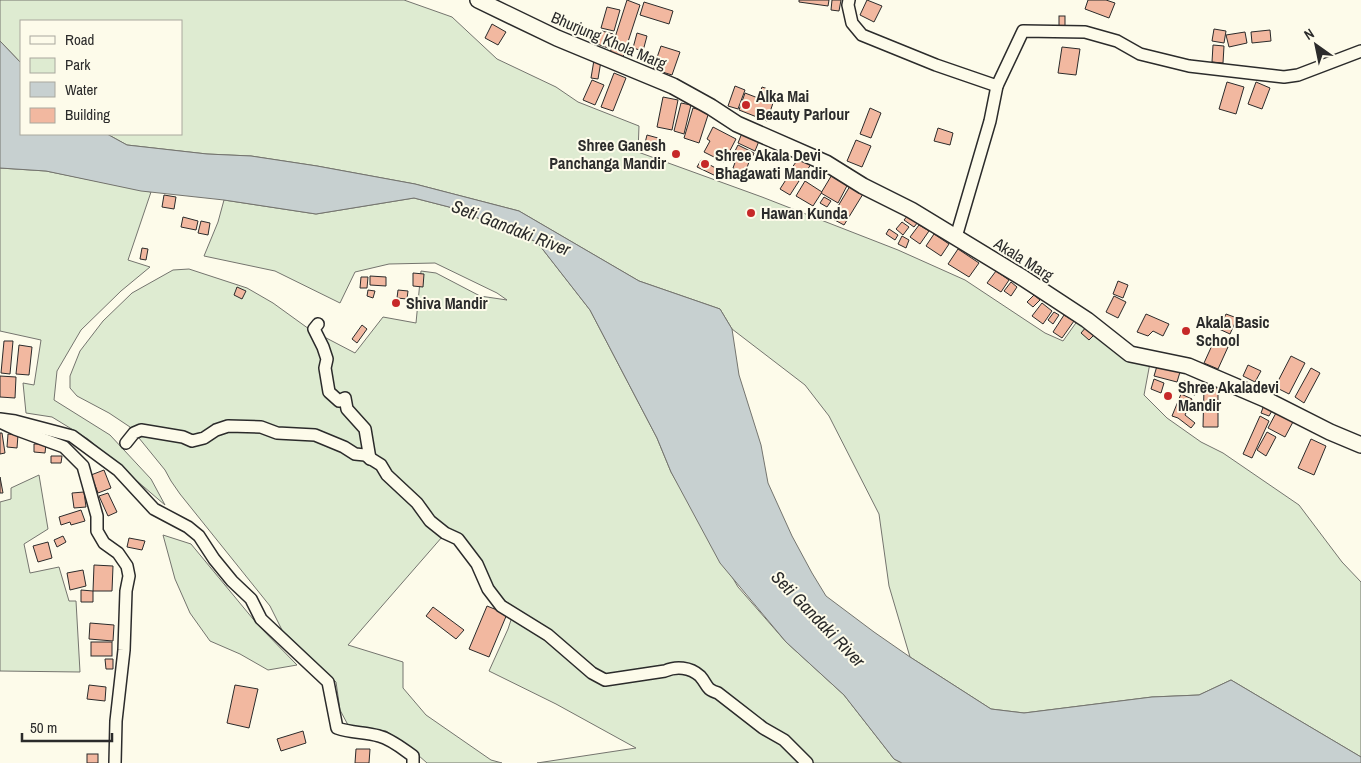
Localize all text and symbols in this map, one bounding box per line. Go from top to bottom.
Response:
street label: Bhurjung Khola Marg [548,6,671,74]
legend [20,20,182,135]
north arrow [1291,20,1341,70]
text: N [1301,24,1317,44]
text: Road [65,29,94,50]
text: Park [65,54,91,75]
text: Water [65,79,97,100]
place label: Alka Mai Beauty Parlour [756,85,850,125]
marker: Alka Mai Beauty Parlour [740,99,752,111]
text: Building [65,104,110,125]
place label: Shree Ganesh Panchanga Mandir [549,134,667,174]
place label: Shree Akala Devi Bhagawati Mandir [715,144,828,184]
marker: Shree Ganesh Panchanga Mandir [670,148,682,160]
marker: Shree Akala Devi Bhagawati Mandir [699,158,711,170]
water label: Seti Gandaki River [448,193,575,262]
place label: Hawan Kunda [761,202,848,224]
marker: Hawan Kunda [745,207,757,219]
street label: Akala Marg [989,232,1059,286]
place label: Shiva Mandir [406,292,489,314]
marker: Shiva Mandir [390,297,402,309]
place label: Akala Basic School [1196,311,1270,351]
marker: Akala Basic School [1180,325,1192,337]
place label: Shree Akaladevi Mandir [1178,376,1279,416]
marker: Shree Akaladevi Mandir [1162,390,1174,402]
water label: Seti Gandaki River [766,565,872,673]
scale bar [22,710,112,742]
text: 50 m [30,717,57,738]

